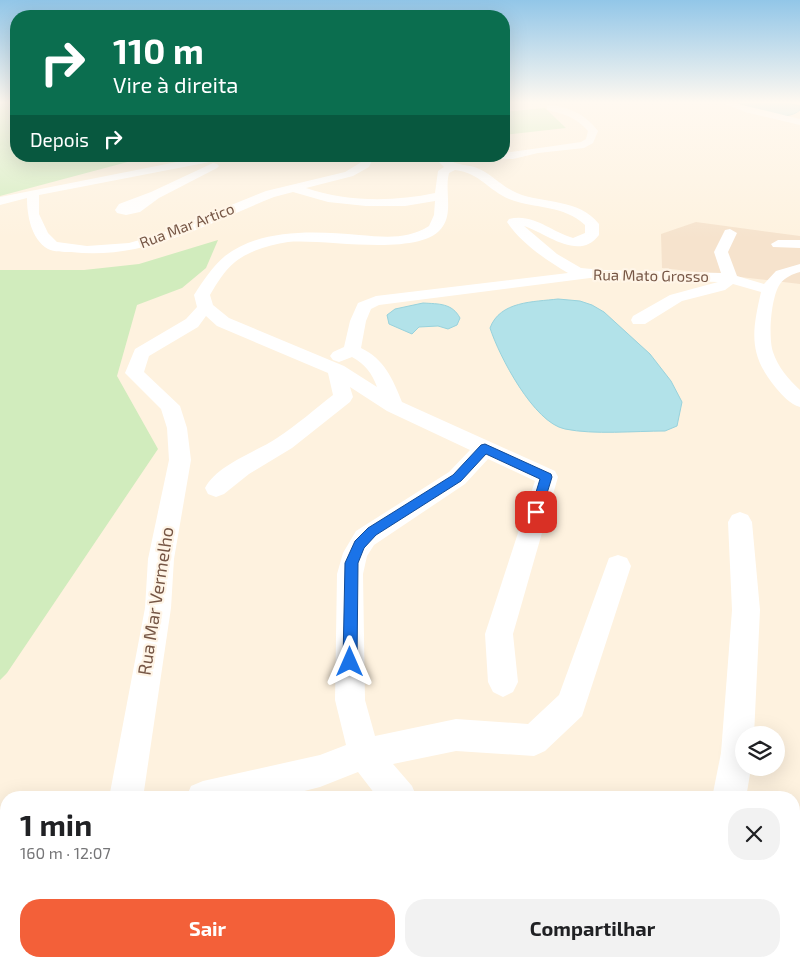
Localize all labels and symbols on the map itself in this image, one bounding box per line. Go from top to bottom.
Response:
street label: Rua Mar Artico [137,199,237,251]
street label: Rua Mato Grosso [593,265,709,285]
pin [515,491,557,533]
street label: Rua Mar Vermelho [132,525,178,677]
position arrow [323,635,375,687]

